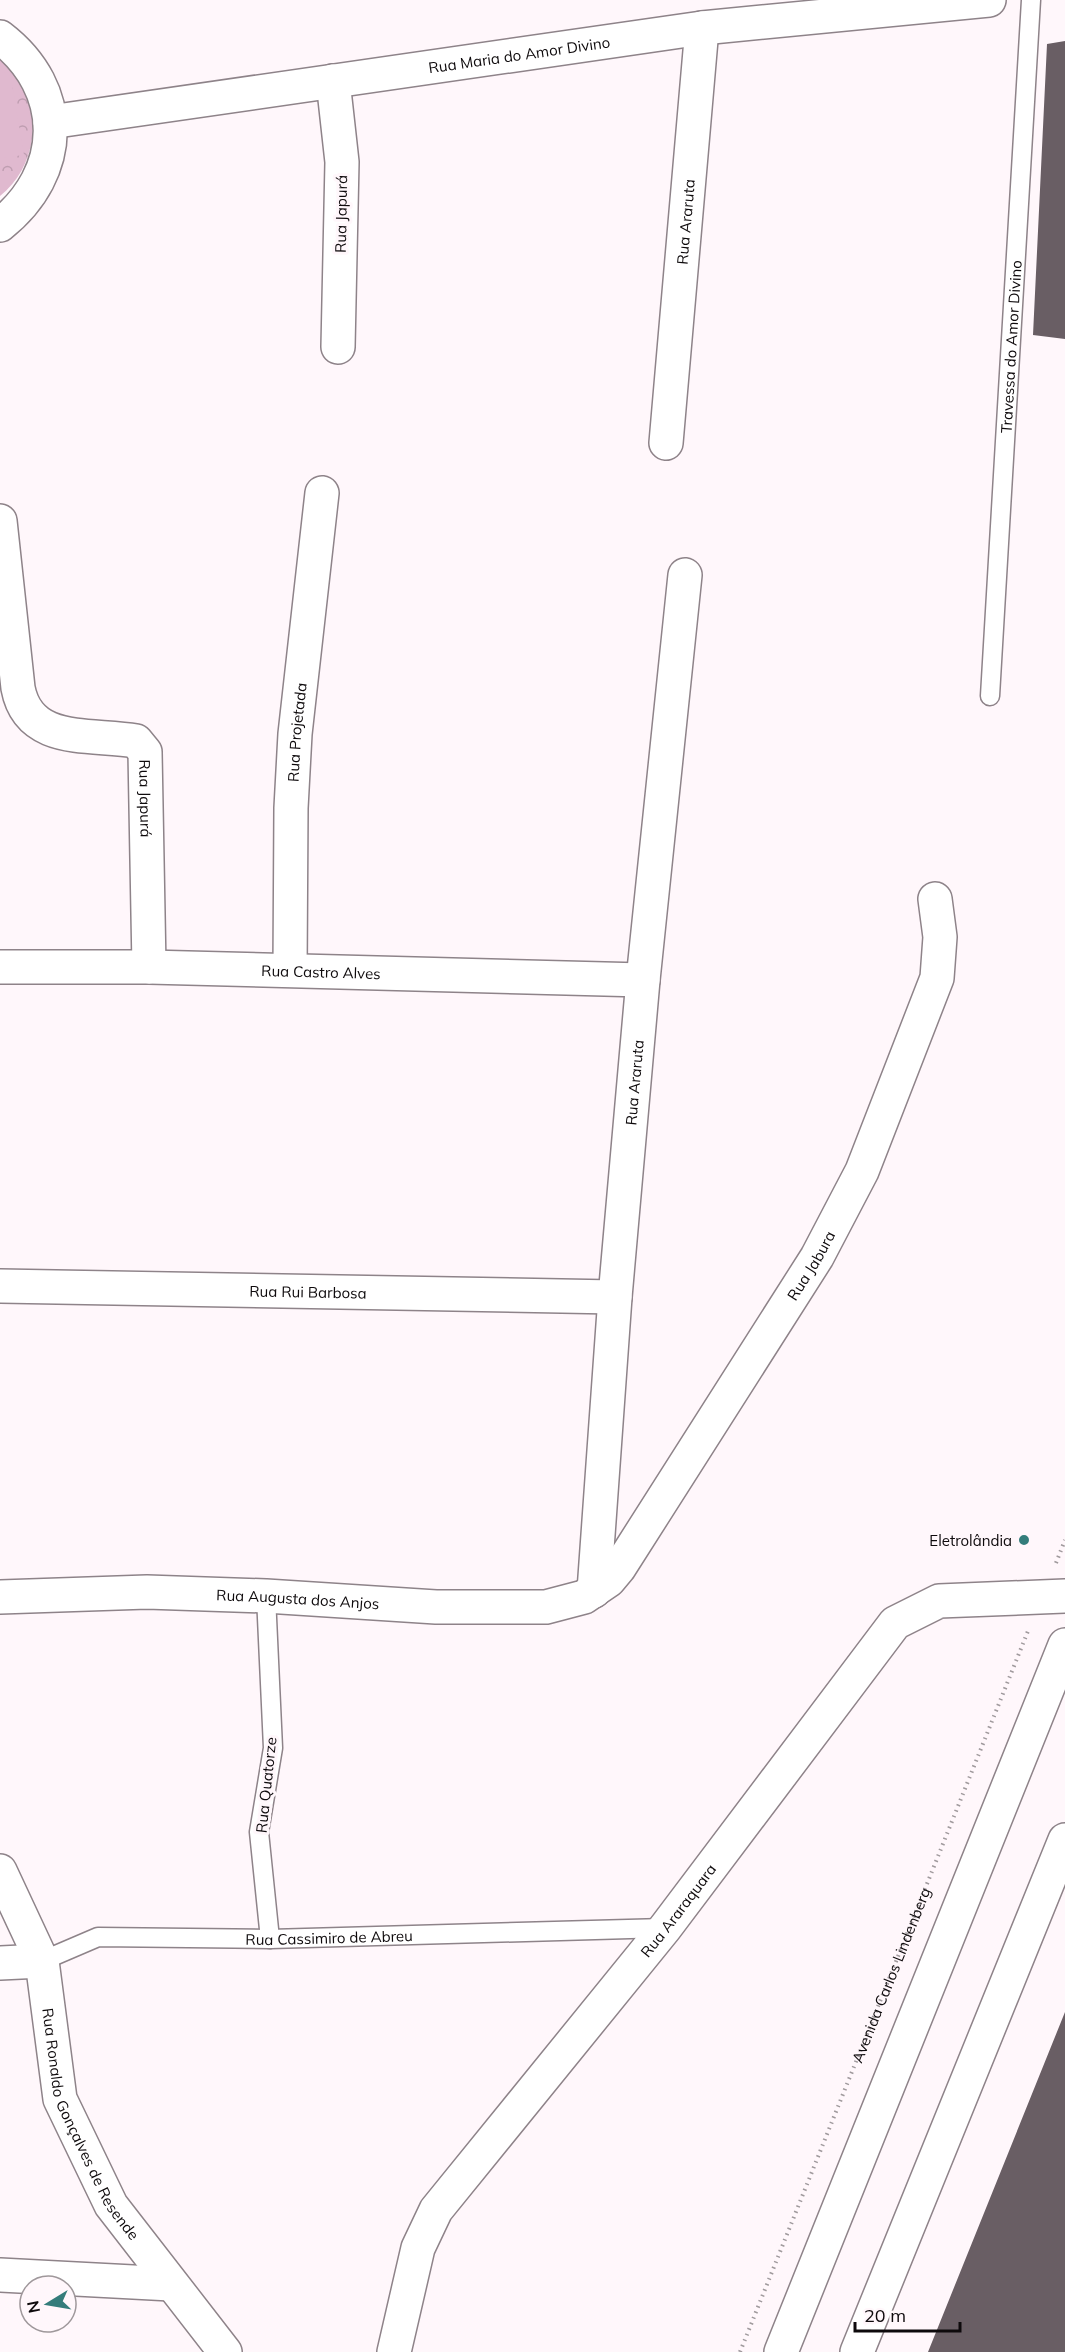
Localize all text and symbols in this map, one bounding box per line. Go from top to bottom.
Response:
street label: Rua Maria do Amor Divino [427,32,611,77]
street label: Rua Japurá [331,175,351,253]
street label: Rua Araruta [672,178,698,265]
street label: Travessa do Amor Divino [996,259,1025,434]
street label: Rua Projetada [283,682,310,782]
street label: Rua Japurá [136,759,156,838]
street label: Rua Castro Alves [261,960,381,983]
street label: Rua Araruta [621,1039,647,1126]
street label: Rua Jabura [782,1227,839,1304]
street label: Rua Rui Barbosa [249,1281,367,1302]
place label: Eletrolândia [929,1531,1012,1550]
marker: Eletrolândia [1017,1533,1031,1547]
street label: Rua Augusta dos Anjos [216,1585,380,1613]
street label: Rua Quatorze [252,1736,280,1834]
street label: Rua Araraquara [636,1860,720,1961]
street label: Avenida Carlos Lindenberg [847,1885,934,2065]
street label: Rua Cassimiro de Abreu [245,1926,413,1949]
street label: Rua Ronaldo Gonçalves de Resende [39,2007,144,2243]
north arrow [18,2274,78,2334]
scale bar [855,2295,960,2333]
text: N [22,2299,44,2315]
text: 20 m [864,2304,906,2327]

